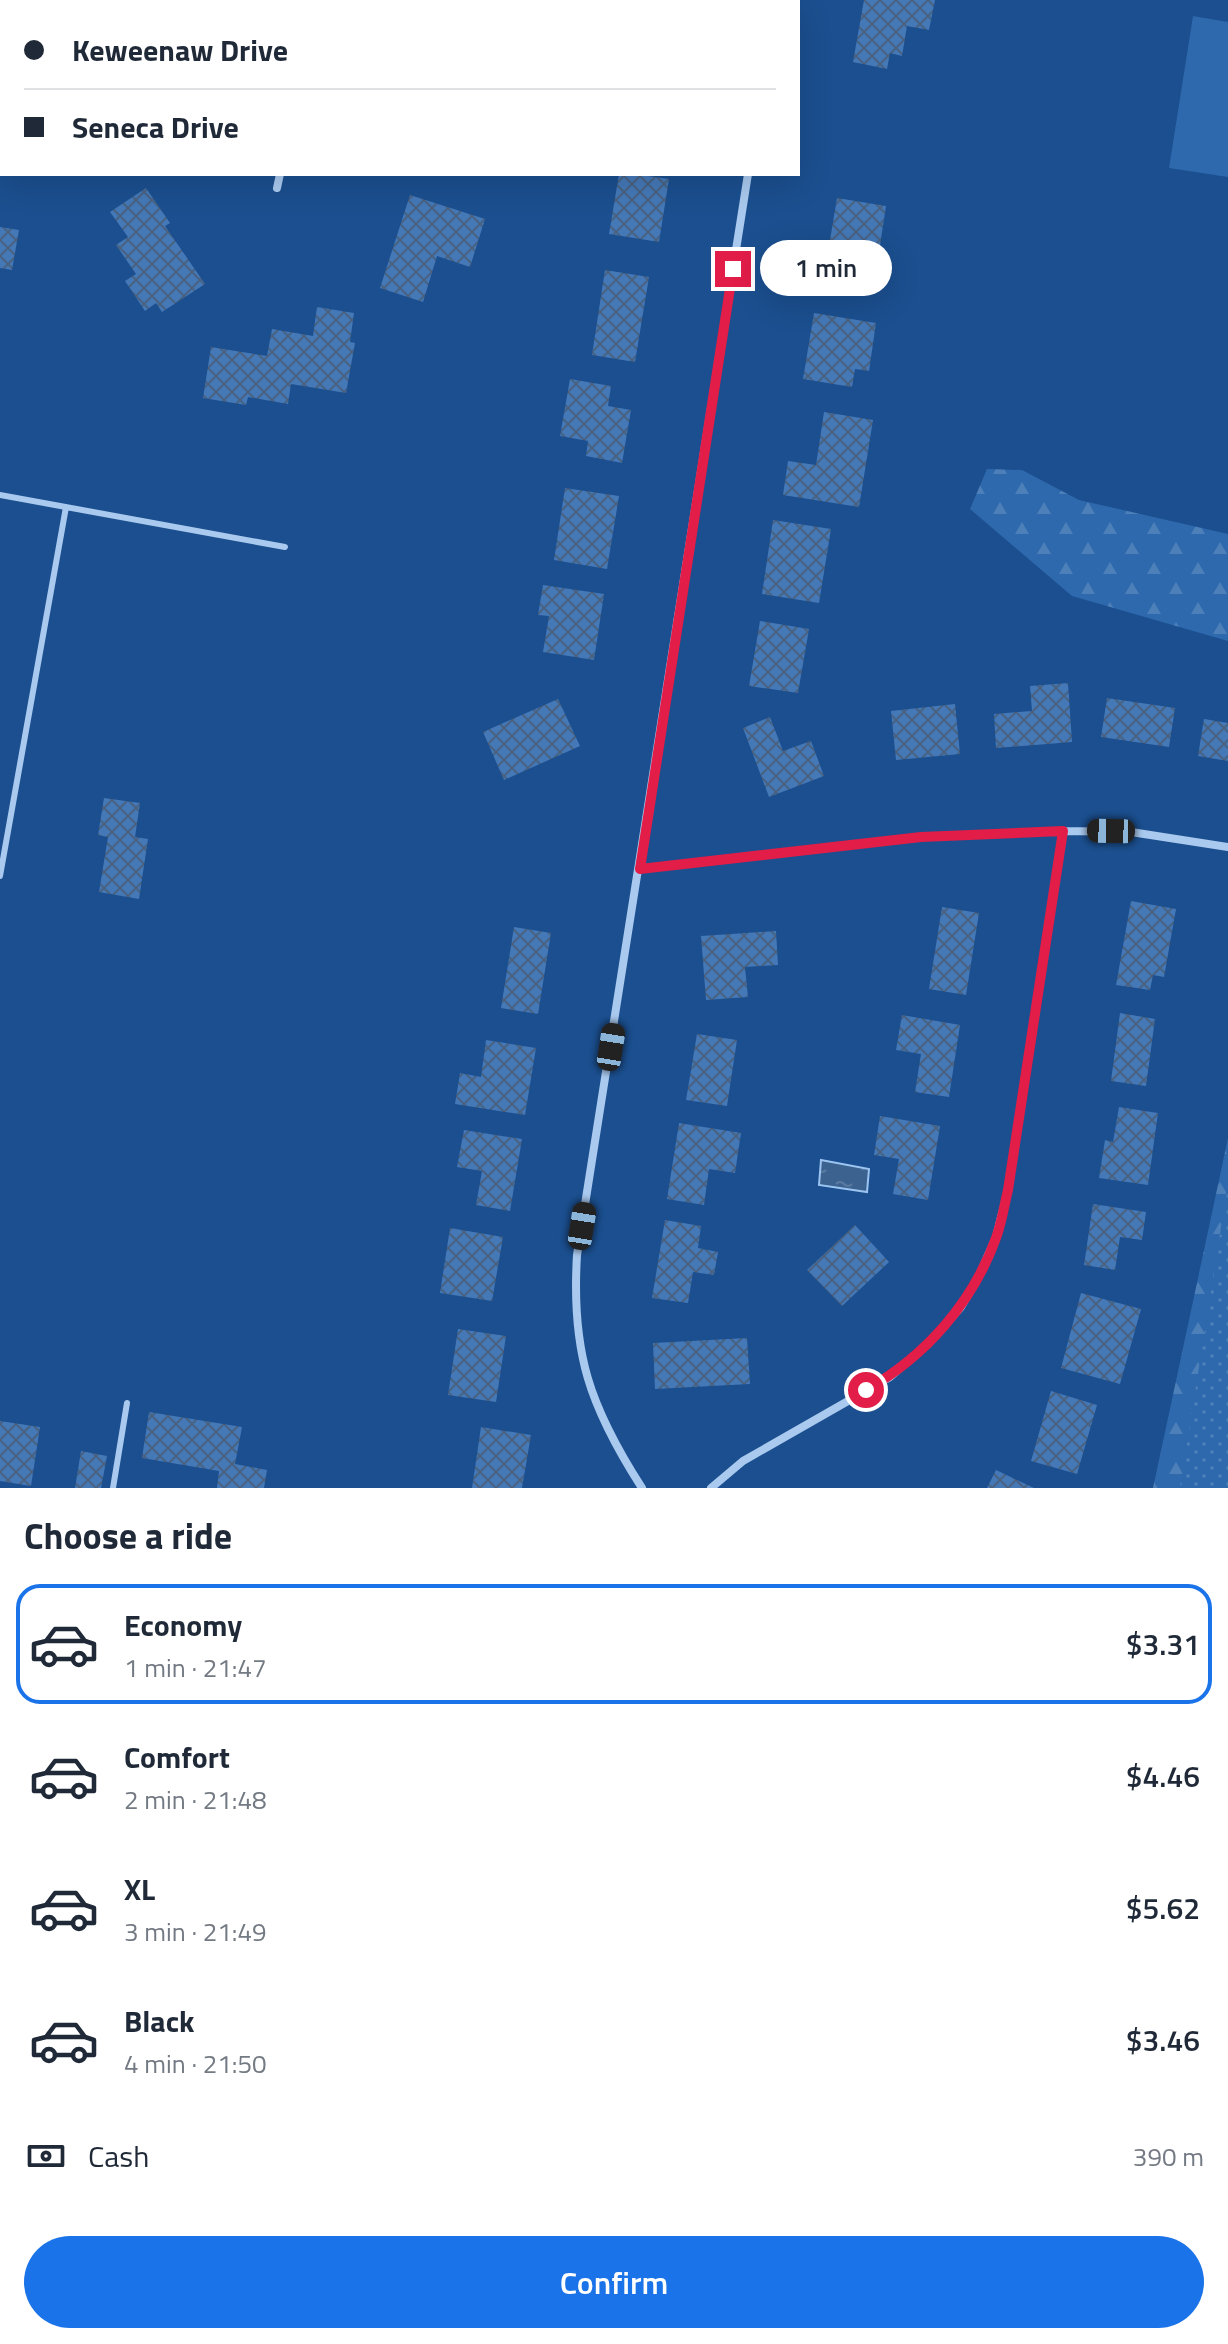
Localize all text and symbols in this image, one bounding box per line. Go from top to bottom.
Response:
text: Keweenaw Drive [72,27,288,73]
text: Seneca Drive [72,104,239,150]
callout: 1 min [761,241,893,297]
text: 1 min [795,248,857,287]
route end [715,251,751,287]
car [1087,819,1135,843]
car [595,1021,627,1073]
car [566,1200,598,1252]
route start [848,1372,884,1408]
text: Choose a ride [24,1508,232,1563]
text: Economy [124,1602,242,1648]
icon: car [28,1608,100,1680]
text: $3.31 [1126,1621,1200,1667]
text: 1 min · 21:47 [124,1648,267,1687]
text: Comfort [124,1734,230,1780]
icon: car [28,1740,100,1812]
text: $4.46 [1126,1753,1200,1799]
text: 2 min · 21:48 [124,1780,267,1819]
text: XL [124,1866,155,1912]
icon: car [28,1872,100,1944]
text: $5.62 [1126,1885,1200,1931]
text: 3 min · 21:49 [124,1912,267,1951]
text: Black [124,1998,195,2044]
icon: car [28,2004,100,2076]
text: $3.46 [1126,2017,1200,2063]
text: 4 min · 21:50 [124,2044,267,2083]
text: Cash [88,2133,149,2179]
icon: cash [24,2134,68,2178]
text: 390 m [1133,2137,1204,2176]
button: Confirm [24,2236,1204,2328]

